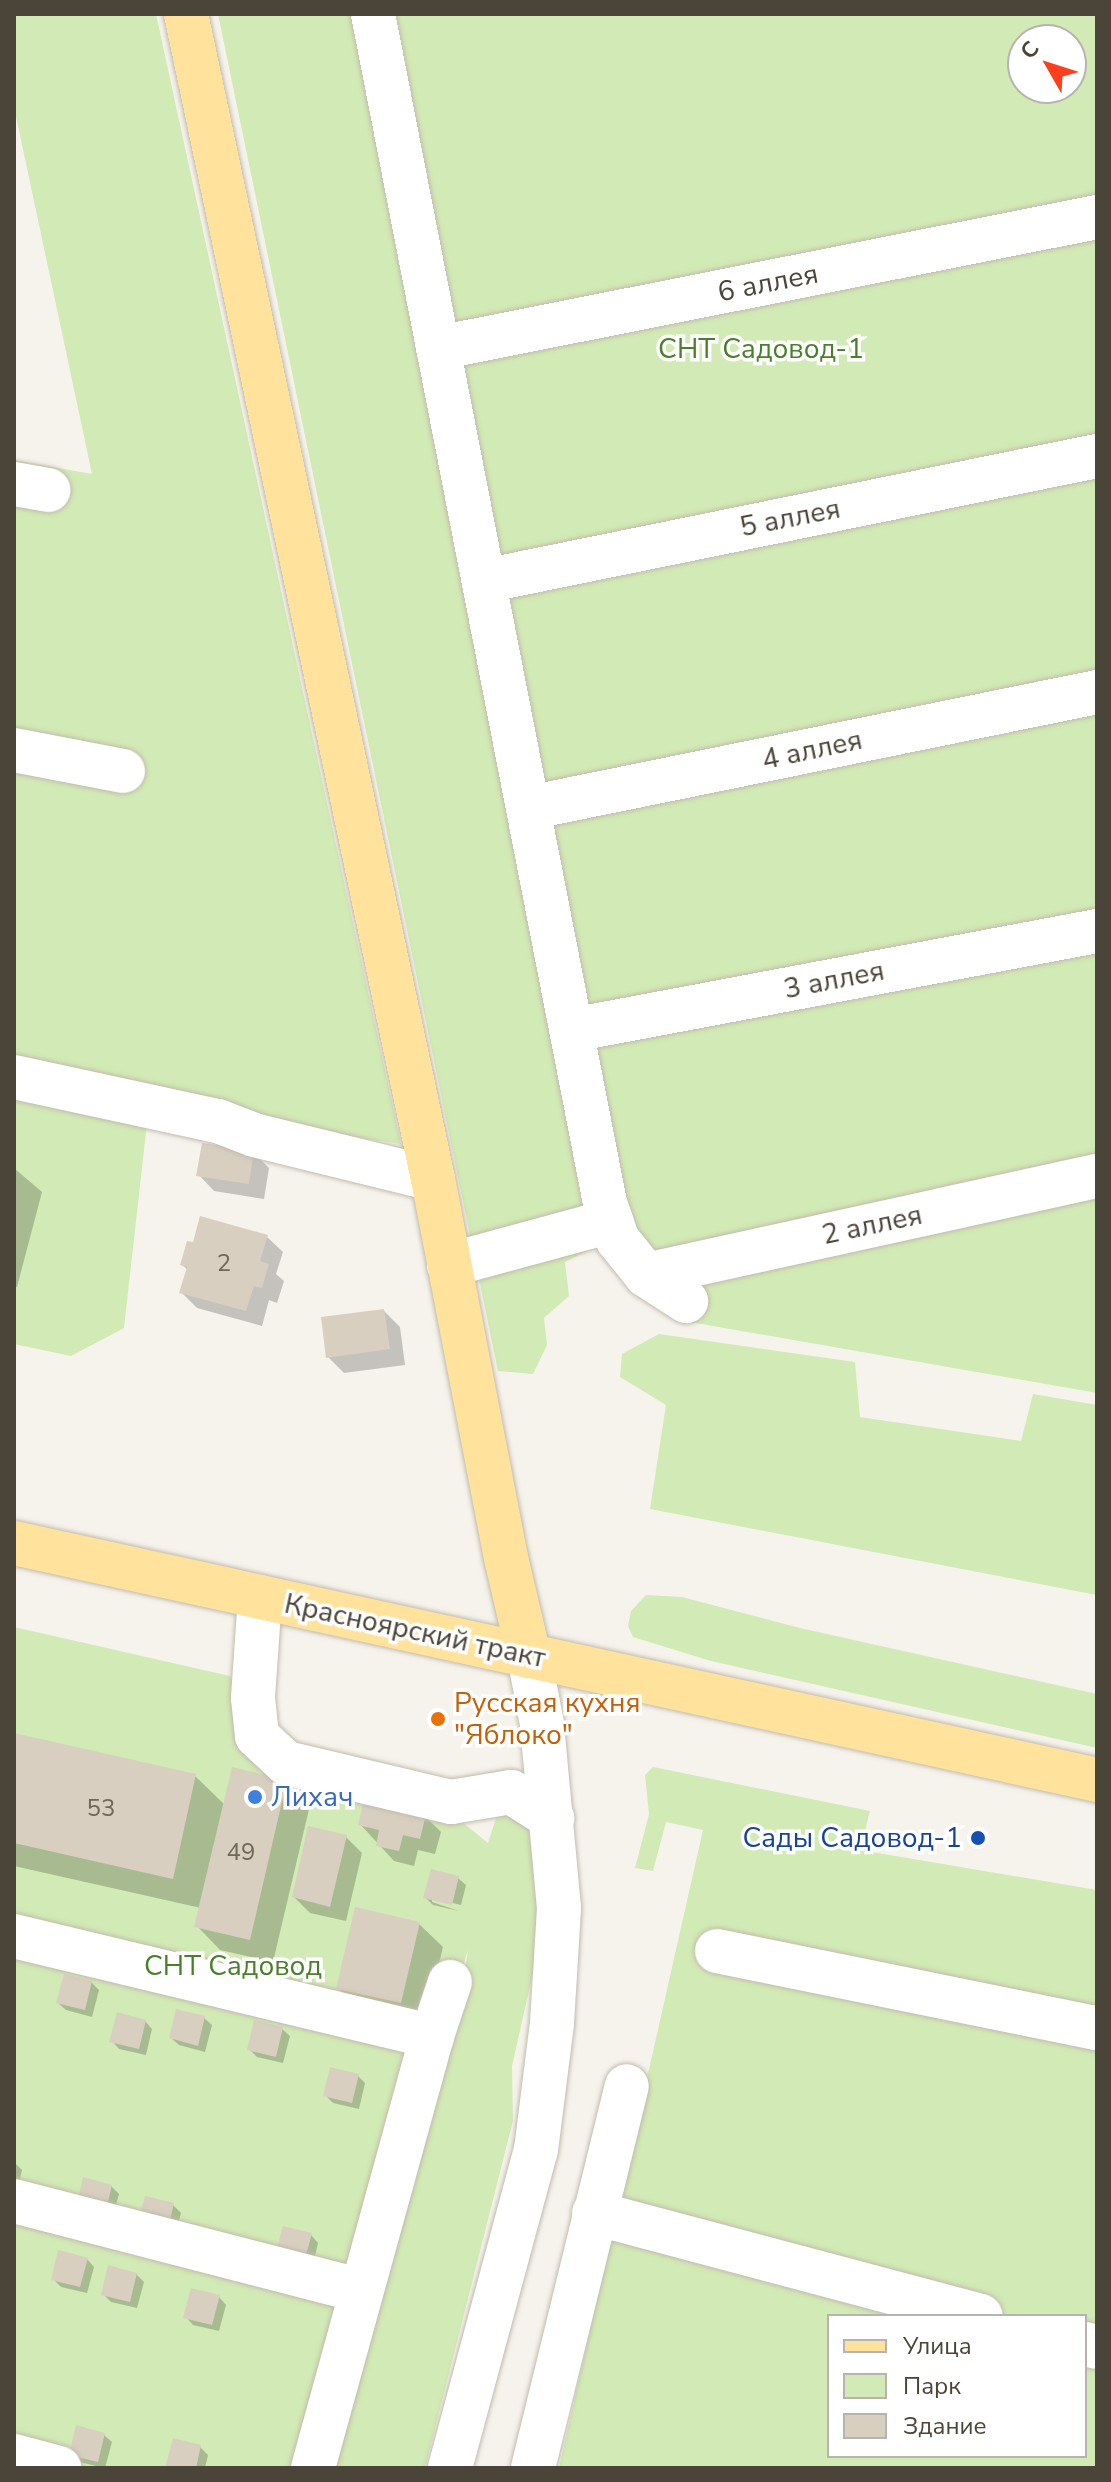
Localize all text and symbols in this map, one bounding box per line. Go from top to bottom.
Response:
north arrow [1007,24,1087,104]
text: С [1014,35,1046,65]
street label: 6 аллея [715,257,821,309]
park label: СНТ Садовод-1 [658,332,864,366]
street label: 5 аллея [737,492,843,544]
street label: 4 аллея [759,723,865,777]
street label: 3 аллея [781,954,887,1006]
street label: 2 аллея [819,1198,925,1252]
house number: 2 [217,1250,231,1278]
street label: Красноярский тракт [281,1587,549,1675]
place label: Русская кухня "Яблоко" [454,1686,641,1752]
marker: Русская кухня "Яблоко" [429,1710,447,1728]
place label: Лихач [271,1780,353,1814]
marker: Лихач [246,1788,264,1806]
house number: 53 [87,1795,115,1823]
place label: Сады Садовод-1 [742,1821,962,1855]
marker: Сады Садовод-1 [969,1829,987,1847]
house number: 49 [227,1839,255,1867]
park label: СНТ Садовод [144,1949,322,1983]
legend [827,2314,1087,2458]
text: Улица [903,2330,972,2362]
text: Парк [903,2370,961,2402]
text: Здание [903,2410,987,2442]

